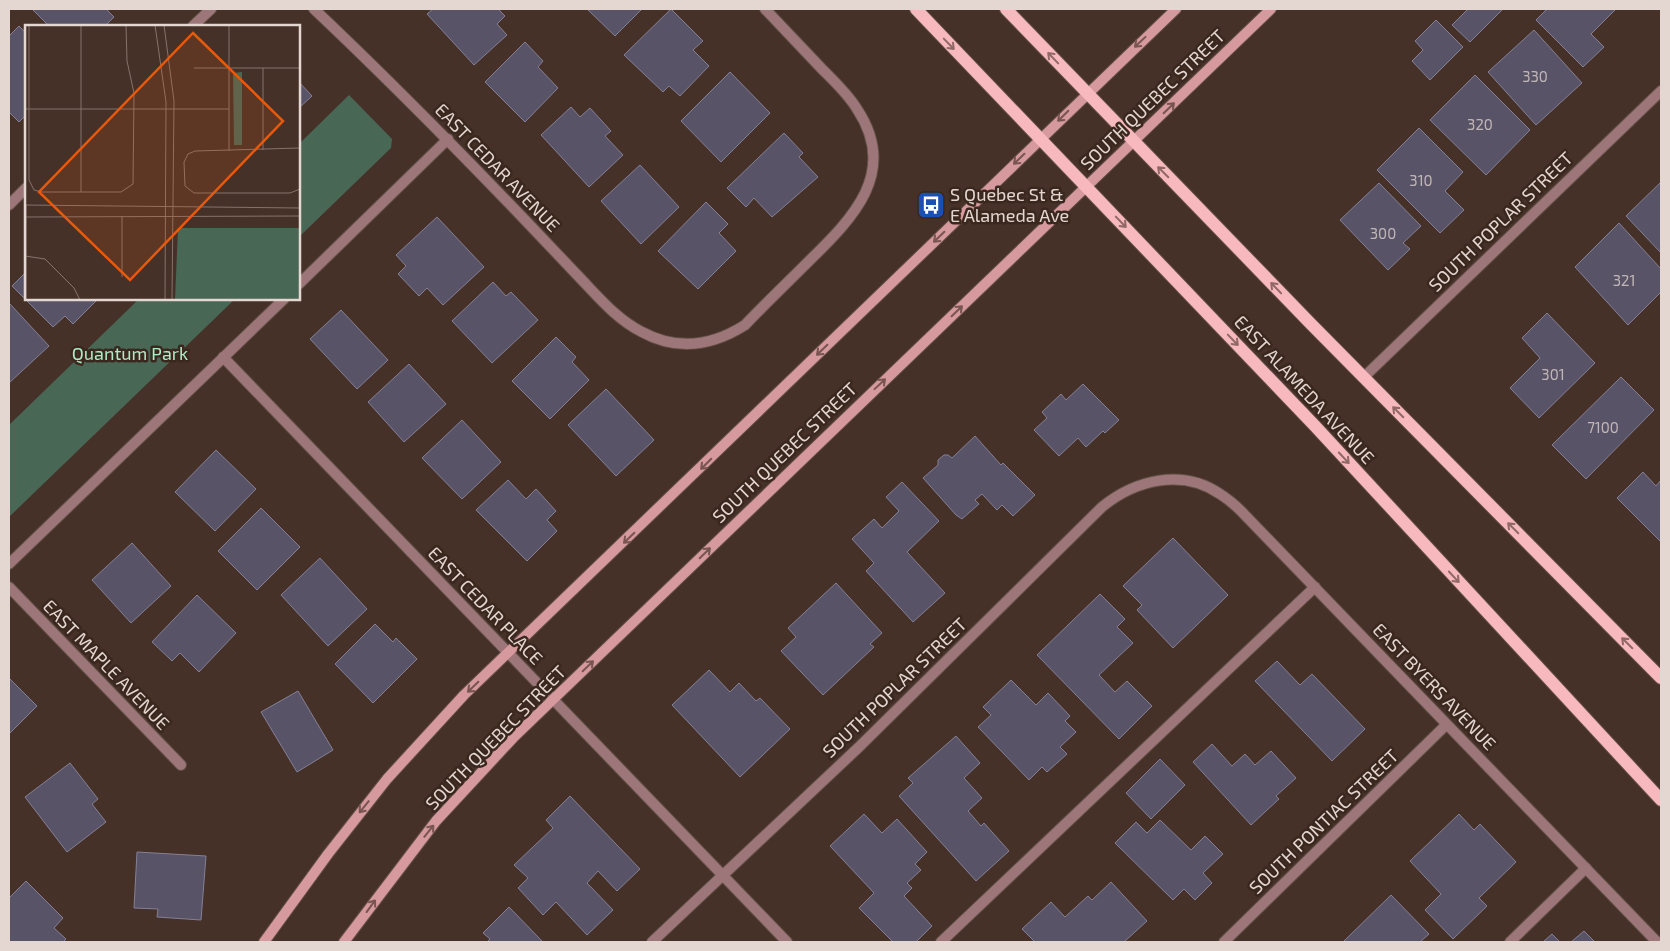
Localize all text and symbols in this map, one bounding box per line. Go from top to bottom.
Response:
street label: SOUTH QUEBEC STREET [1075,24,1230,174]
inset map [25,25,300,300]
one-way arrow [1134,36,1146,48]
one-way arrow [943,38,955,50]
one-way arrow [1047,52,1059,64]
house number: 330 [1522,67,1548,85]
street label: EAST CEDAR AVENUE [431,99,565,236]
one-way arrow [1162,102,1175,114]
one-way arrow [1057,110,1069,123]
house number: 320 [1467,115,1493,133]
street label: SOUTH POPLAR STREET [1424,146,1577,296]
one-way arrow [1013,153,1026,165]
one-way arrow [1157,166,1169,178]
house number: 310 [1409,171,1433,189]
place label: S Quebec St & E Alameda Ave [950,183,1069,226]
bus stop icon: S Quebec St & E Alameda Ave [916,190,946,220]
one-way arrow [1115,215,1127,228]
house number: 300 [1370,224,1396,242]
one-way arrow [932,231,945,243]
house number: 321 [1613,271,1635,289]
one-way arrow [1270,282,1282,295]
one-way arrow [951,305,964,317]
street label: EAST ALAMEDA AVENUE [1230,310,1379,468]
one-way arrow [1227,333,1239,346]
park label: Quantum Park [72,342,188,364]
one-way arrow [816,344,828,356]
house number: 301 [1541,365,1565,383]
street label: SOUTH QUEBEC STREET [707,377,862,527]
one-way arrow [874,378,886,390]
one-way arrow [1392,406,1405,418]
house number: 7100 [1587,418,1619,436]
one-way arrow [1338,451,1350,464]
one-way arrow [700,457,712,470]
one-way arrow [1507,521,1519,534]
one-way arrow [622,532,635,544]
street label: EAST CEDAR PLACE [424,542,548,669]
one-way arrow [698,547,711,559]
one-way arrow [1448,571,1460,584]
street label: EAST MAPLE AVENUE [39,595,174,734]
street label: SOUTH POPLAR STREET [818,612,971,762]
street label: EAST BYERS AVENUE [1369,618,1501,754]
one-way arrow [1621,637,1633,649]
street label: SOUTH QUEBEC STREET [421,660,570,814]
one-way arrow [582,660,594,672]
one-way arrow [467,681,479,693]
street label: SOUTH PONTIAC STREET [1244,744,1403,898]
one-way arrow [359,800,370,813]
one-way arrow [423,825,434,838]
one-way arrow [366,899,376,913]

